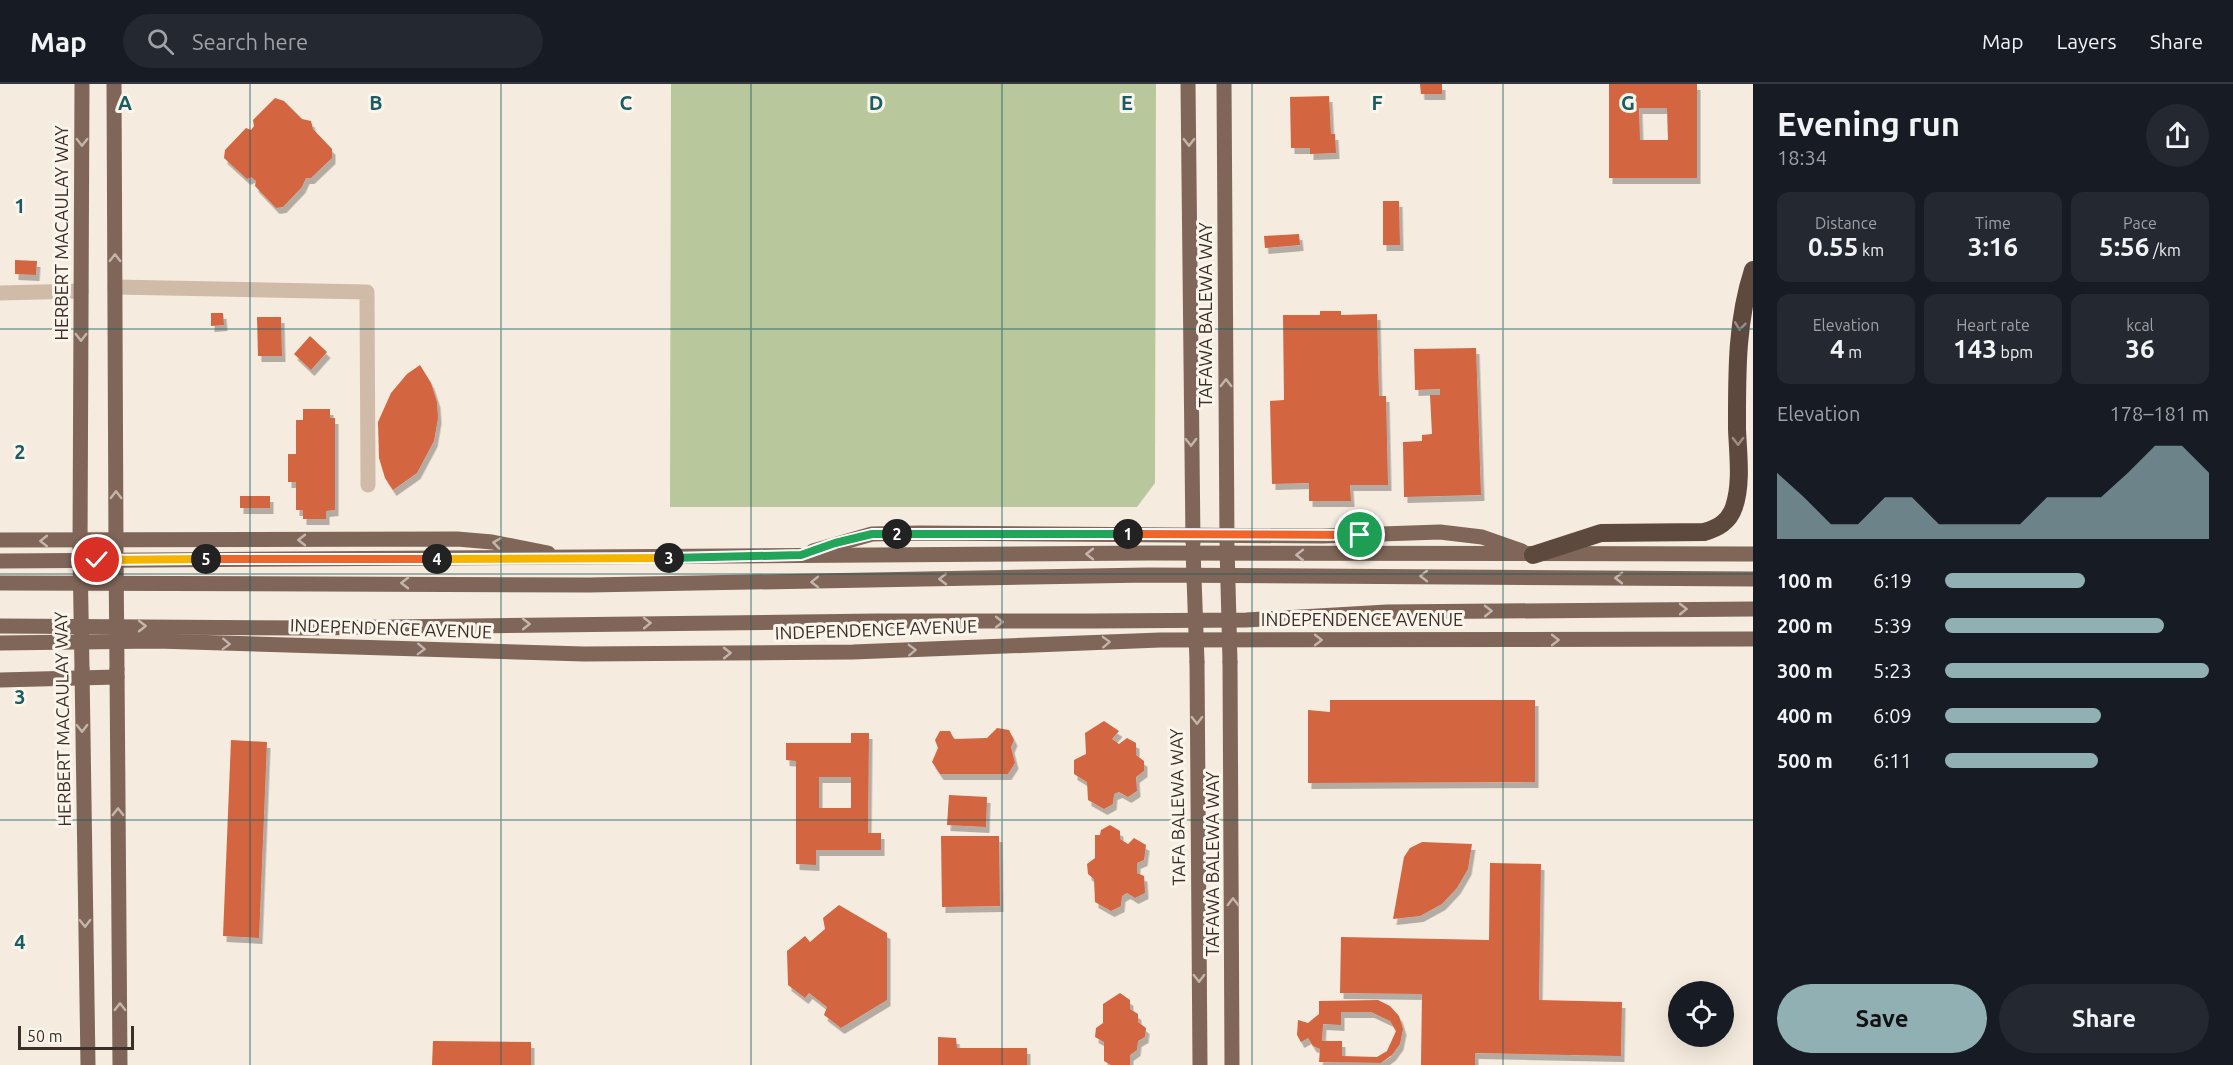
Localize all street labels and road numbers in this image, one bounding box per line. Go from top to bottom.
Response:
street label: HERBERT MACAULAY WAY [51,125,71,341]
street label: TAFAWA BALEWA WAY [1195,222,1215,408]
street label: INDEPENDENCE AVENUE [1261,609,1463,629]
street label: HERBERT MACAULAY WAY [50,611,74,827]
street label: INDEPENDENCE AVENUE [290,614,493,642]
street label: INDEPENDENCE AVENUE [774,615,977,643]
street label: TAFA BALEWA WAY [1166,728,1188,886]
street label: TAFAWA BALEWA WAY [1202,771,1222,957]

